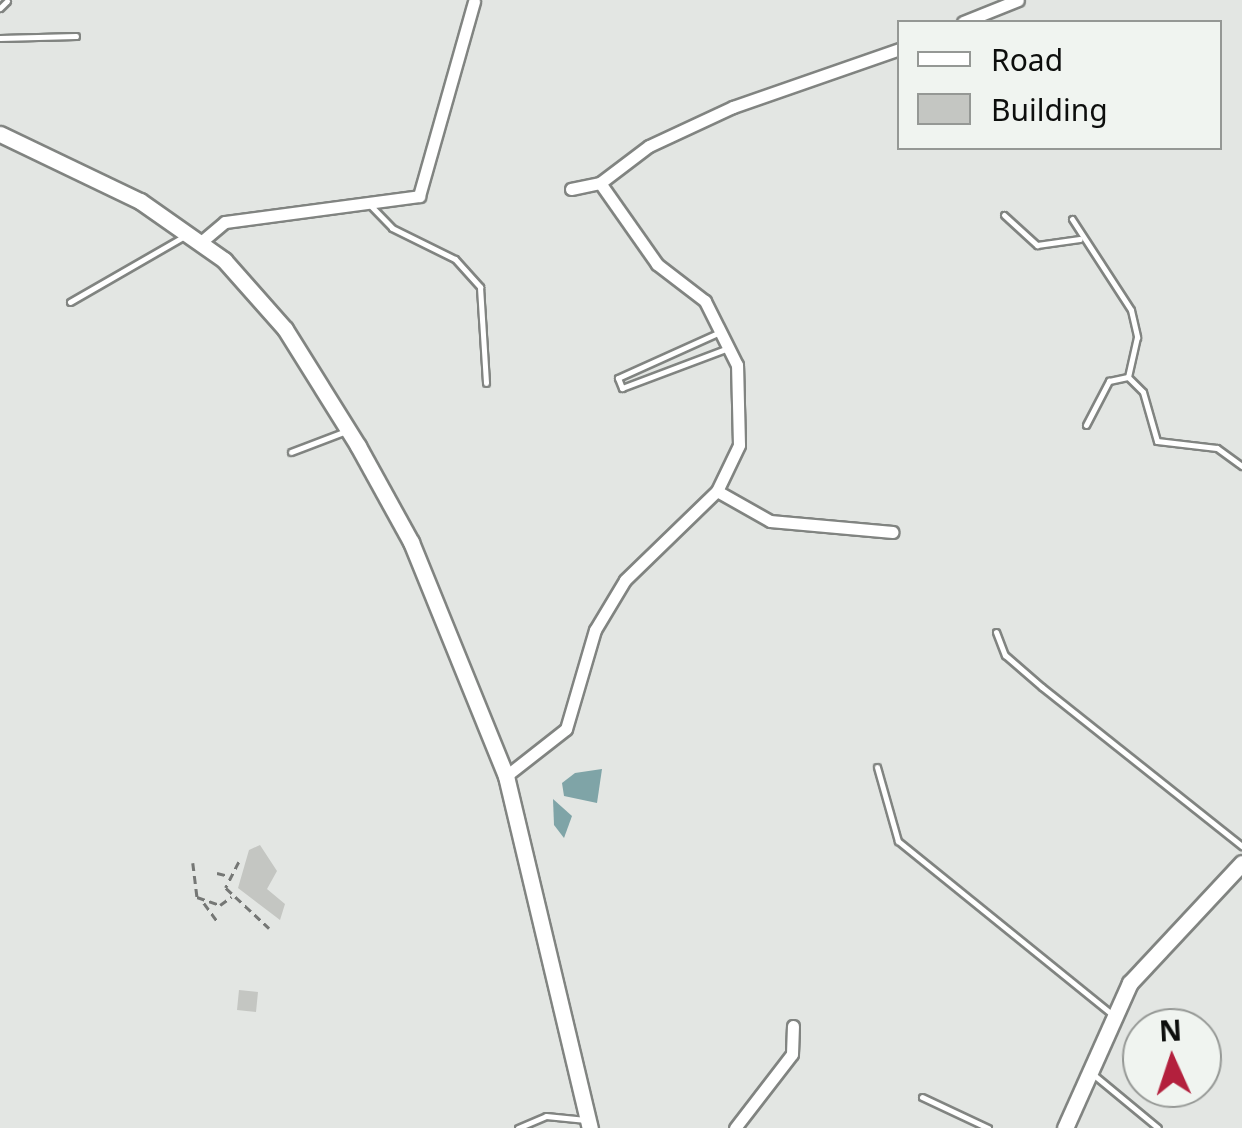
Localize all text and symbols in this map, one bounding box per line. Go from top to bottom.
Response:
legend [897,20,1222,150]
text: Road [991,39,1063,80]
text: Building [991,89,1108,130]
north arrow [1122,1008,1222,1108]
text: N [1158,1010,1183,1050]

